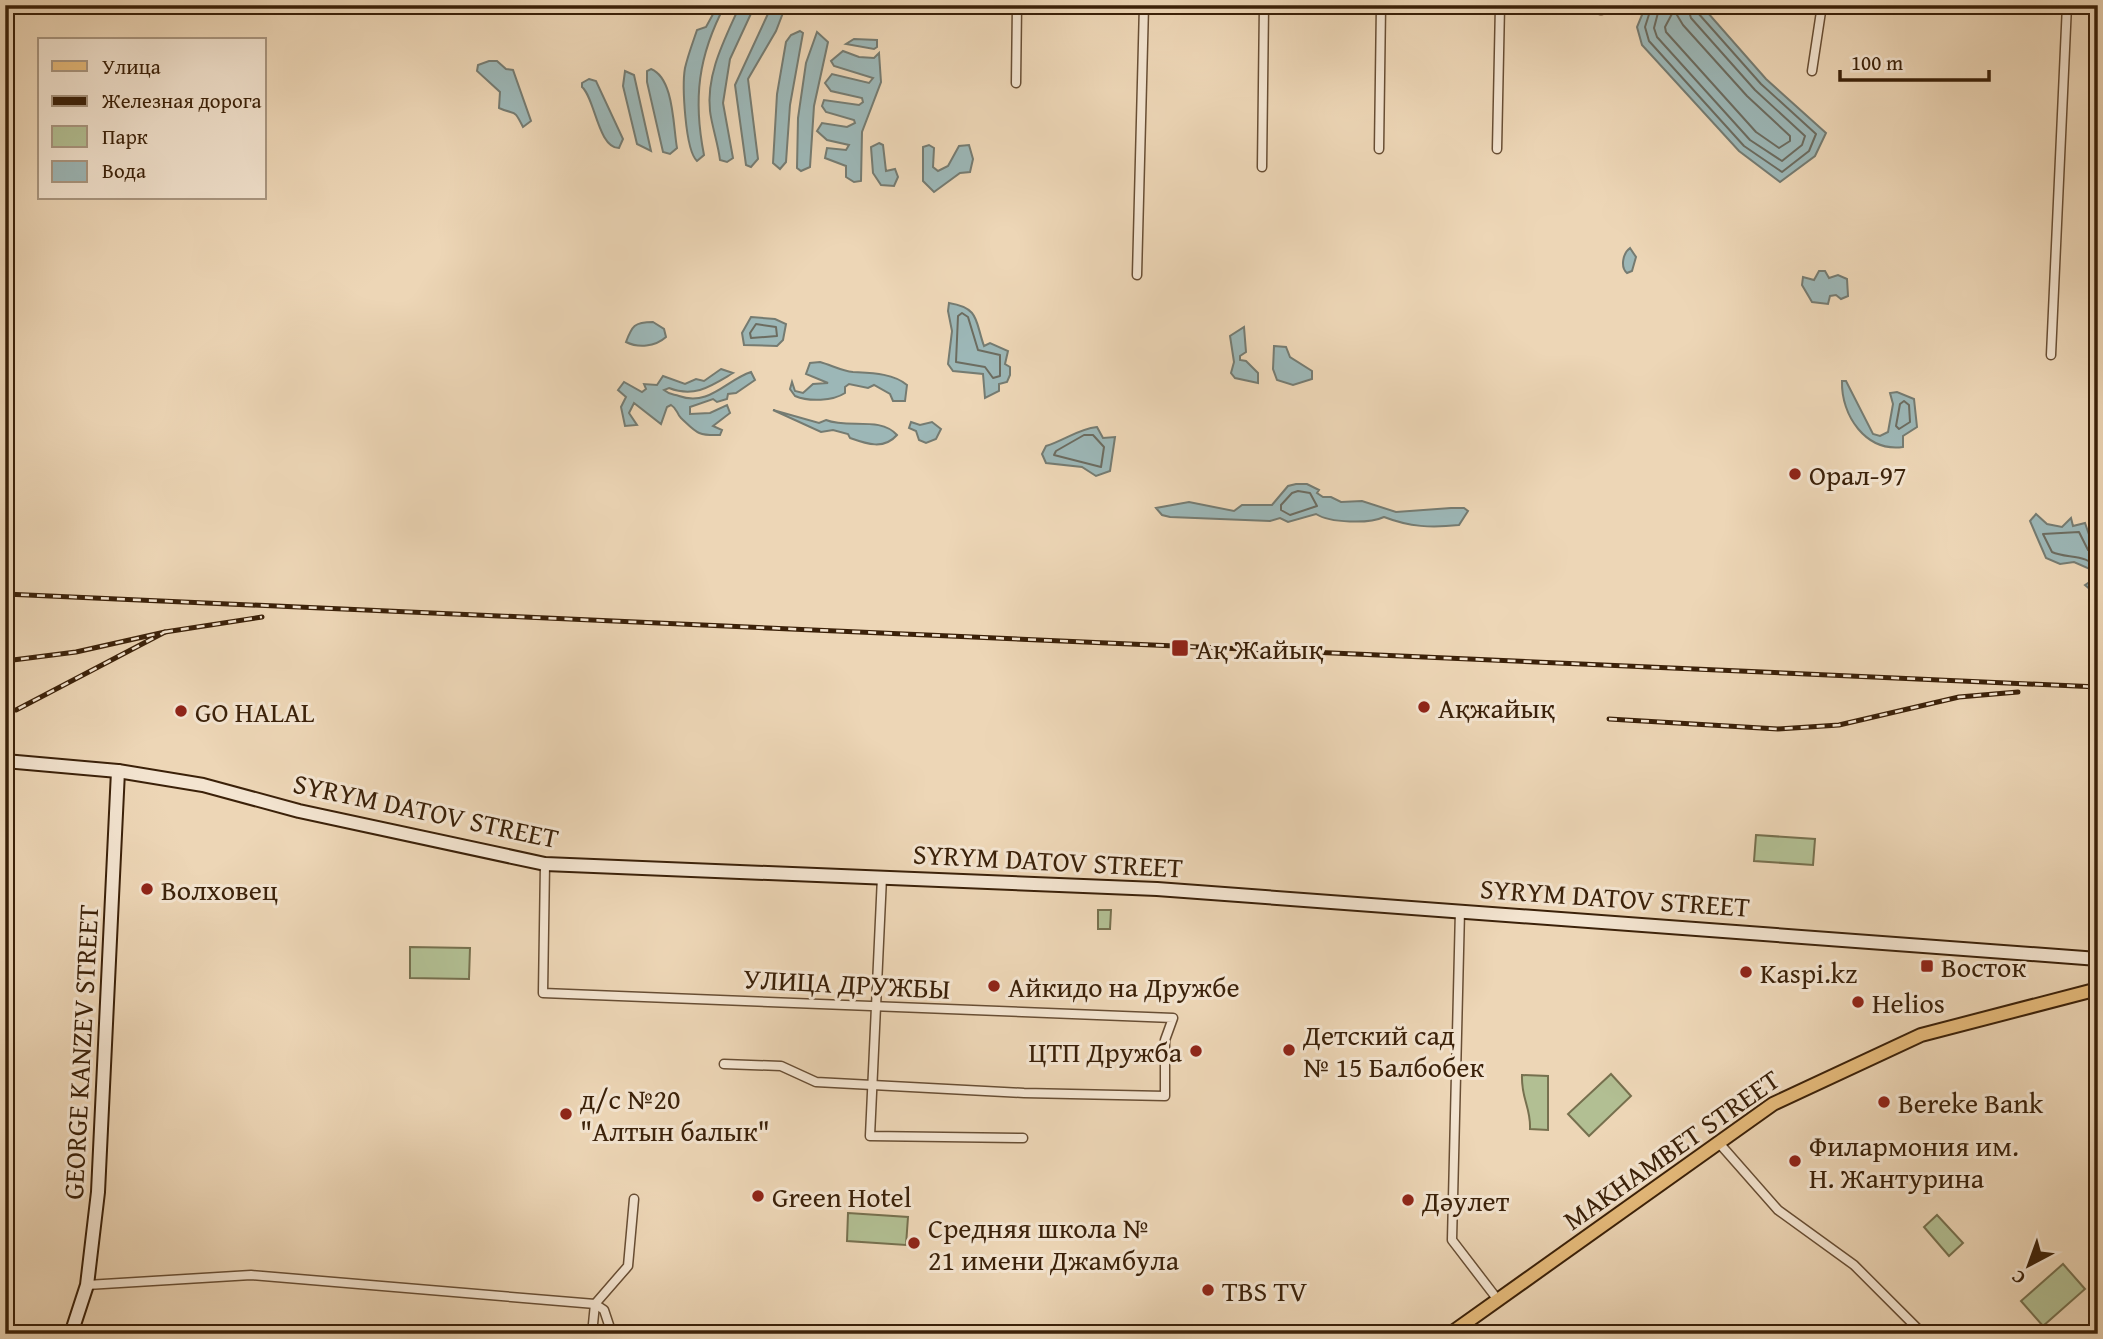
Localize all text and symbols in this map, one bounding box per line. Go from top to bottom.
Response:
legend [38,38,266,200]
scale bar [1840,38,1989,82]
text: 100 m [1851,47,1903,78]
text: Улица [102,51,161,82]
text: Железная дорога [101,85,262,116]
text: Парк [102,121,148,152]
text: Вода [102,155,146,186]
place label: Орал-97 [1809,454,1906,495]
marker: Орал-97 [1787,466,1803,482]
place label: Ақ Жайық [1196,628,1323,669]
marker: Ақ Жайық [1170,638,1190,658]
place label: Ақжайық [1438,687,1555,728]
place label: GO HALAL [195,691,315,732]
marker: Ақжайық [1416,699,1432,715]
marker: GO HALAL [173,703,189,719]
street label: SYRYM DATOV STREET [290,762,563,858]
street label: SYRYM DATOV STREET [912,832,1184,888]
street label: SYRYM DATOV STREET [1479,867,1752,927]
place label: Волховец [161,869,278,910]
marker: Волховец [139,881,155,897]
street label: GEORGE KANZEV STREET [52,903,108,1201]
place label: Восток [1941,946,2026,987]
place label: Kaspi.kz [1760,952,1857,993]
street label: УЛИЦА ДРУЖБЫ [742,957,952,1009]
marker: Восток [1919,958,1935,974]
marker: Kaspi.kz [1738,964,1754,980]
place label: Айкидо на Дружбе [1008,966,1240,1007]
marker: Айкидо на Дружбе [986,978,1002,994]
place label: Helios [1872,982,1945,1023]
marker: Helios [1850,994,1866,1010]
place label: Детский сад № 15 Балбобек [1302,1014,1484,1087]
place label: ЦТП Дружба [1029,1031,1183,1072]
marker: Детский сад № 15 Балбобек [1281,1042,1297,1058]
marker: ЦТП Дружба [1188,1043,1204,1059]
street label: MAKHAMBET STREET [1554,1058,1788,1239]
place label: д/с №20 "Алтын балык" [580,1078,770,1151]
place label: Bereke Bank [1898,1082,2044,1123]
marker: Bereke Bank [1876,1094,1892,1110]
marker: д/с №20 "Алтын балык" [558,1106,574,1122]
place label: Филармония им. Н. Жантурина [1809,1125,2019,1198]
marker: Филармония им. Н. Жантурина [1787,1153,1803,1169]
place label: Green Hotel [772,1176,912,1217]
place label: Дәулет [1421,1180,1510,1221]
marker: Green Hotel [750,1188,766,1204]
marker: Дәулет [1400,1192,1416,1208]
place label: Средняя школа № 21 имени Джамбула [928,1207,1180,1280]
north arrow [1994,1230,2064,1300]
marker: Средняя школа № 21 имени Джамбула [906,1235,922,1251]
text: С [2004,1264,2031,1292]
place label: TBS TV [1222,1270,1307,1311]
marker: TBS TV [1200,1282,1216,1298]

